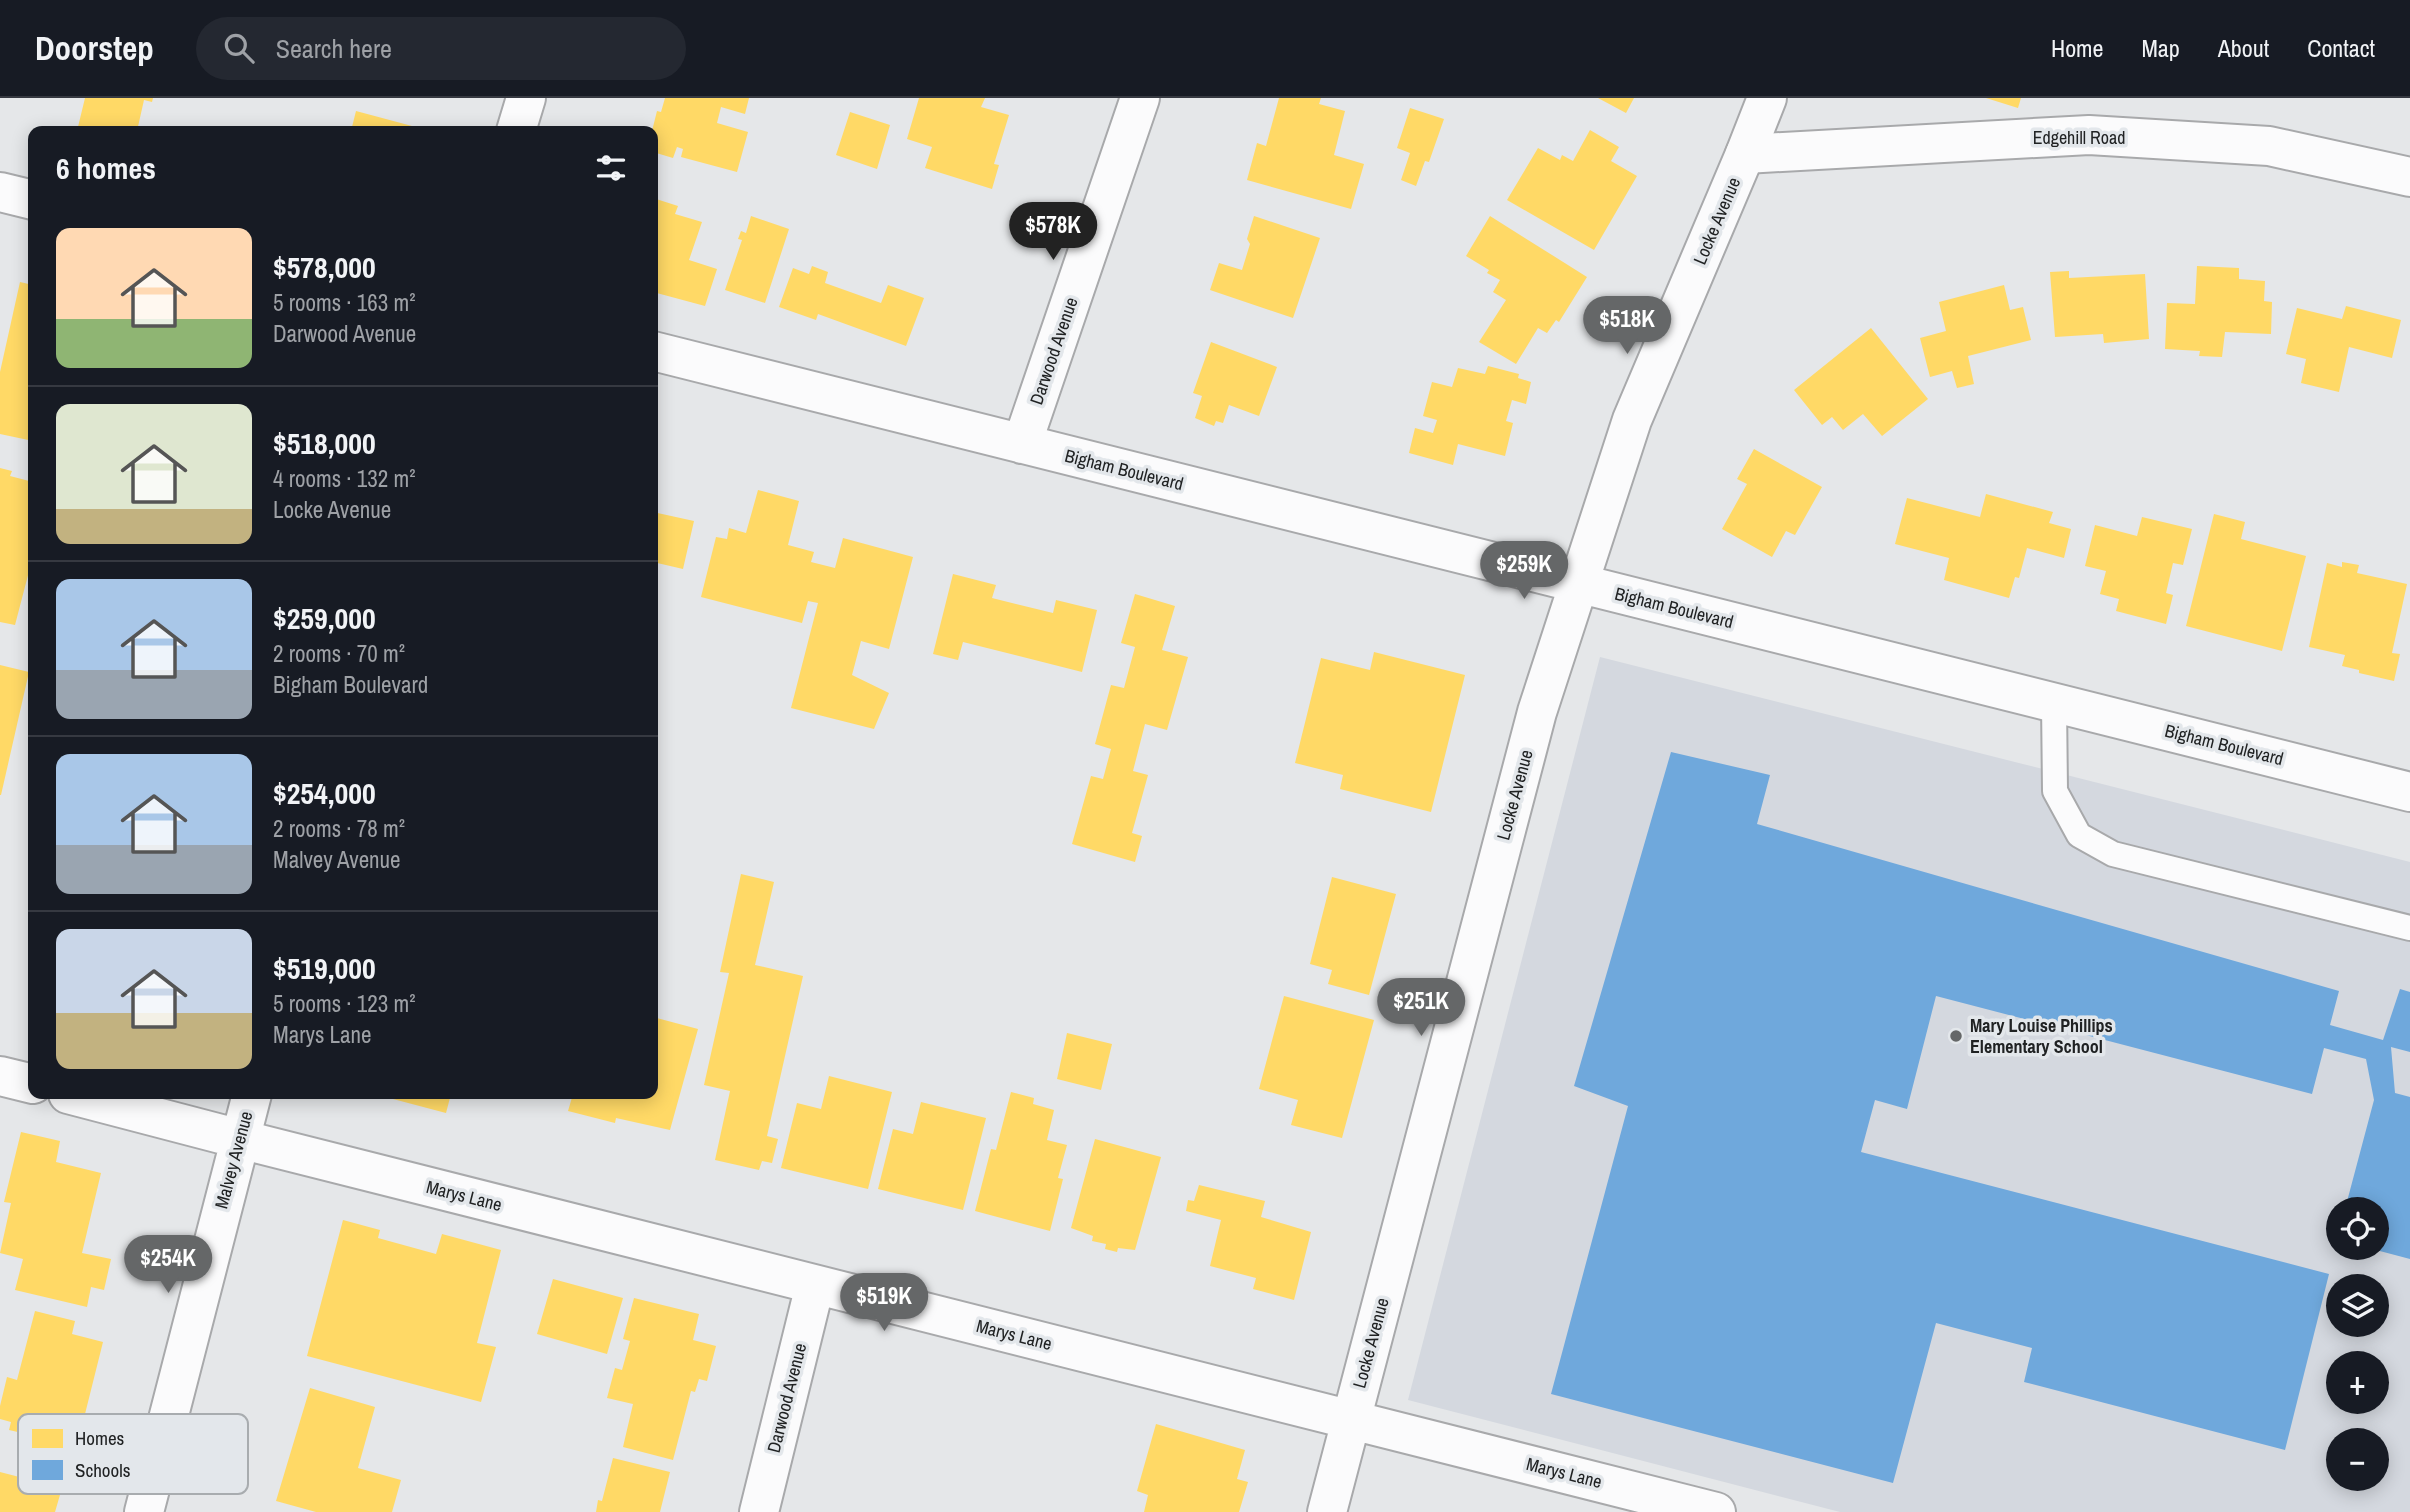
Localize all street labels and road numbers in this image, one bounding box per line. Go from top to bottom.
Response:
street label: Edgehill Road [2033,125,2125,150]
street label: Locke Avenue [1687,173,1746,268]
street label: Darwood Avenue [1023,294,1084,408]
street label: Bigham Boulevard [1062,443,1186,496]
street label: Bigham Boulevard [1612,581,1736,634]
street label: Bigham Boulevard [2162,718,2286,771]
street label: Locke Avenue [1490,747,1539,843]
street label: Malvey Avenue [209,1108,259,1211]
street label: Marys Lane [424,1174,505,1217]
street label: Locke Avenue [1346,1295,1395,1391]
street label: Marys Lane [974,1313,1055,1356]
street label: Darwood Avenue [761,1340,812,1455]
street label: Marys Lane [1524,1451,1605,1494]

